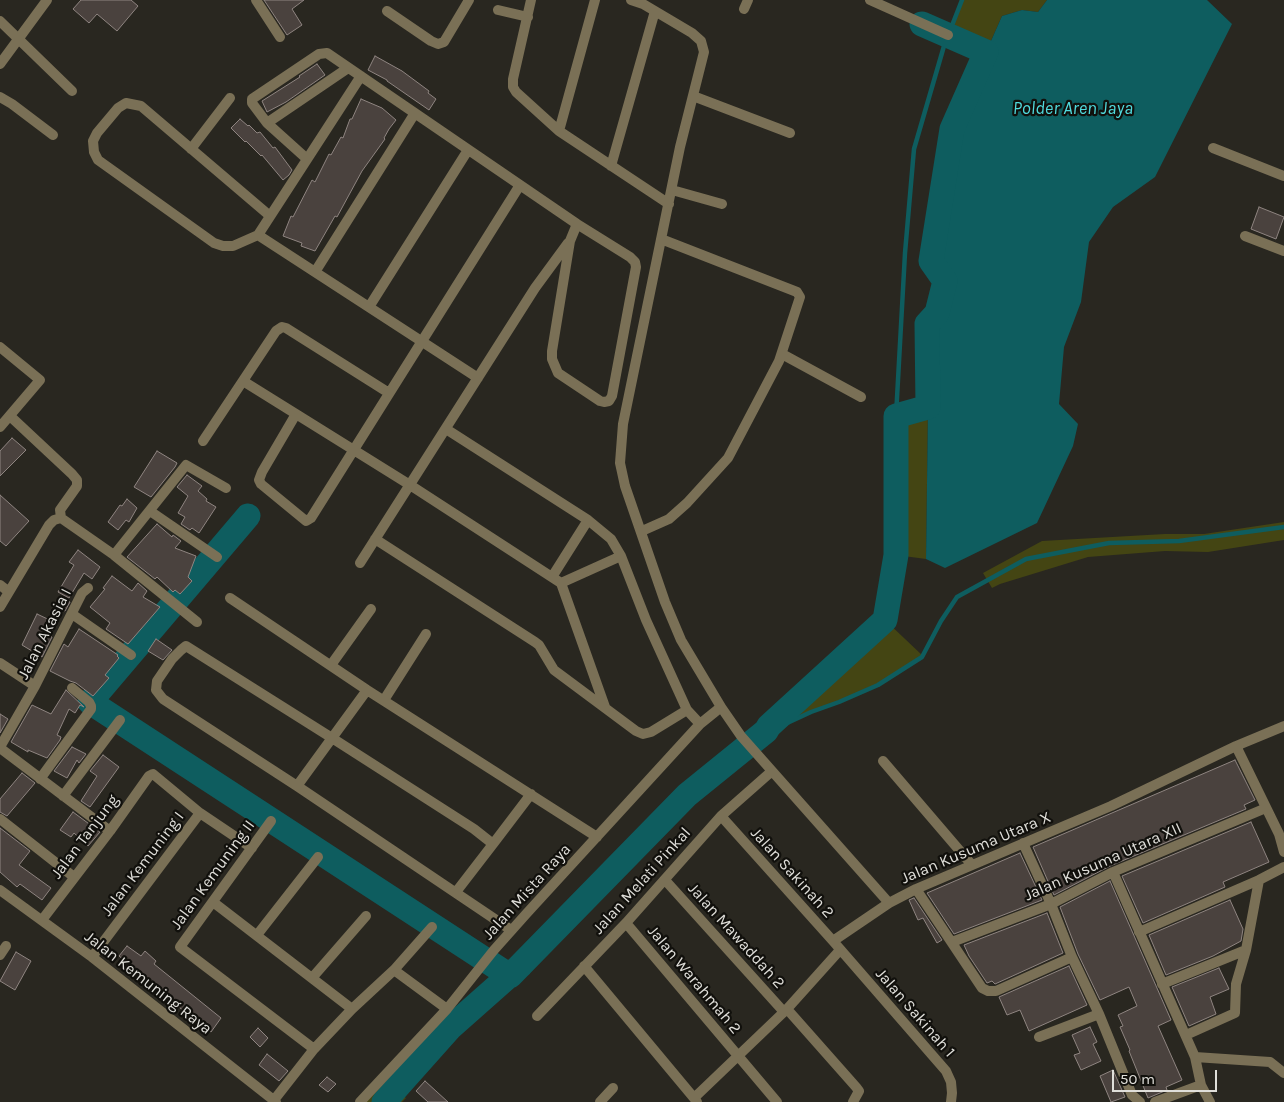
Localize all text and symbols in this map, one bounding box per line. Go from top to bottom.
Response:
water label: Polder Aren Jaya [1013,98,1133,120]
street label: Jalan Akasia I [14,585,76,683]
street label: Jalan Tanjung [47,791,123,883]
street label: Jalan Kemuning I [97,808,189,920]
street label: Jalan Kusuma Utara X [898,808,1054,888]
street label: Jalan Kemuning II [167,817,259,933]
street label: Jalan Kusuma Utara XII [1021,819,1185,905]
street label: Jalan Melati Pinkal [589,824,695,938]
street label: Jalan Sakinah 2 [746,824,838,922]
street label: Jalan Mista Raya [479,840,575,944]
street label: Jalan Mawaddah 2 [684,879,788,993]
street label: Jalan Warahmah 2 [643,922,745,1038]
street label: Jalan Kemuning Raya [80,927,216,1039]
street label: Jalan Sakinah 1 [871,965,959,1061]
scale bar [1114,1060,1219,1092]
text: 50 m [1120,1070,1155,1088]

